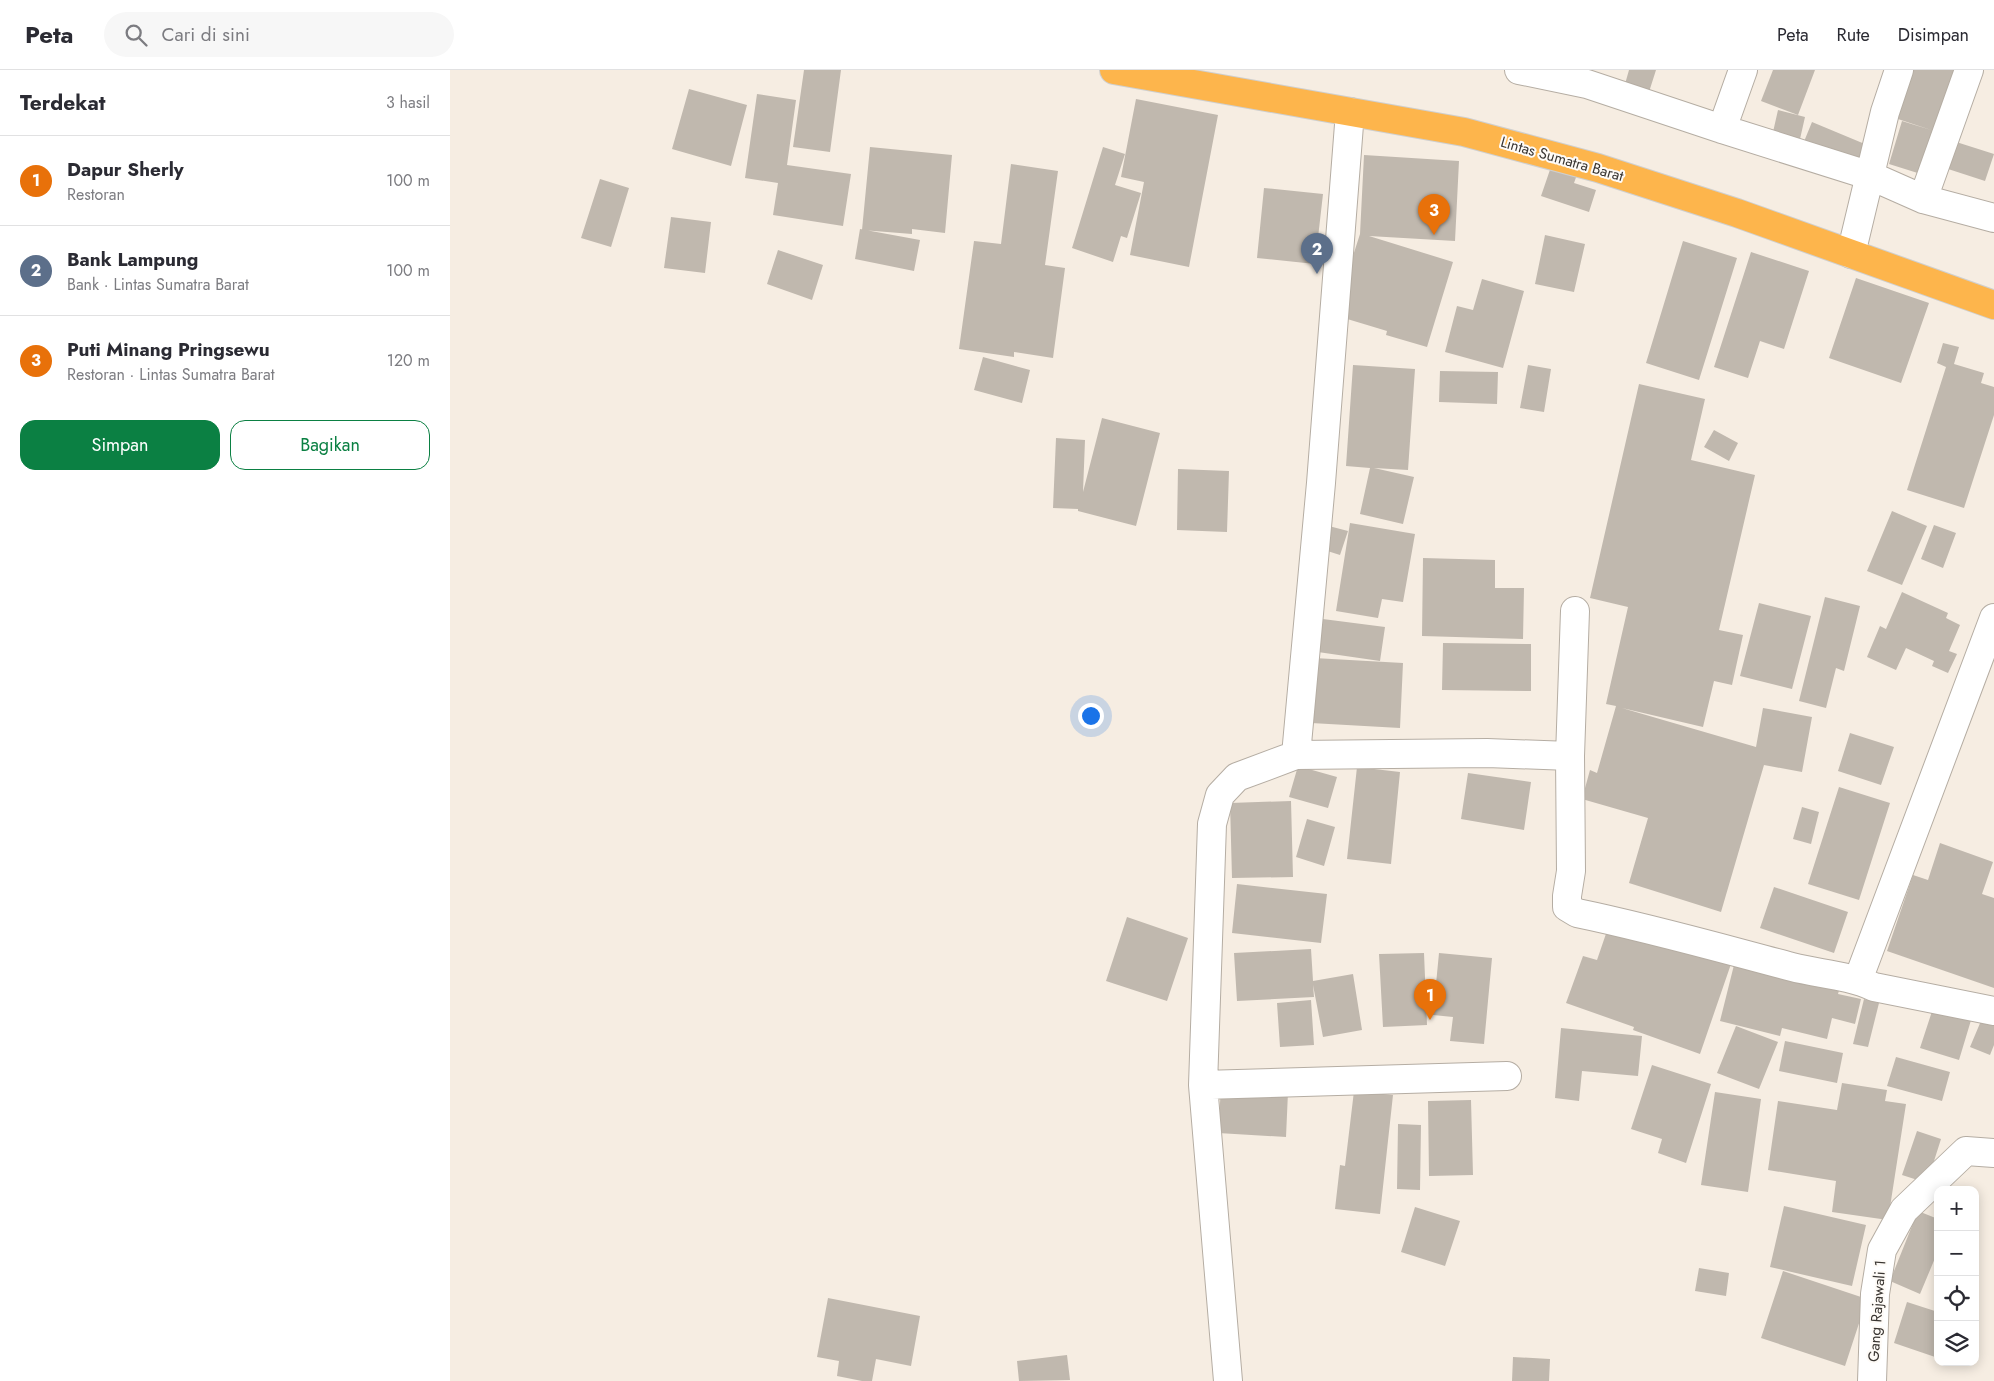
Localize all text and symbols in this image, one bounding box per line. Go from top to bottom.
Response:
search box [104,12,454,57]
text: Peta [25,17,74,52]
icon: search [122,21,150,49]
text: Cari di sini [162,21,250,48]
text: Peta [1777,22,1809,48]
text: Rute [1837,22,1870,48]
text: Disimpan [1898,22,1969,48]
text: Terdekat [20,88,105,118]
text: 3 hasil [386,91,430,114]
street label: Lintas Sumatra Barat [1498,131,1626,187]
text: Dapur Sherly [67,156,184,183]
text: 1 [32,169,40,192]
text: 100 m [386,169,430,192]
text: Restoran [67,183,125,206]
pin: 3 [1418,194,1450,235]
pin: 2 [1301,233,1333,274]
text: Bank Lampung [67,246,198,273]
text: 2 [31,259,41,282]
text: 100 m [386,259,430,282]
text: Bank · Lintas Sumatra Barat [67,273,249,296]
text: Puti Minang Pringsewu [67,336,270,363]
text: 3 [31,349,41,372]
text: 120 m [387,349,430,372]
text: Restoran · Lintas Sumatra Barat [67,363,275,386]
button: Simpan [20,420,220,470]
button: Bagikan [230,420,430,470]
your location [1078,703,1104,729]
pin: 1 [1414,979,1446,1020]
map controls [1934,1186,1979,1366]
button: + [1934,1186,1979,1231]
button: − [1934,1231,1979,1276]
street label: Gang Rajawali 1 [1862,1259,1892,1363]
button: locate [1934,1276,1979,1321]
button: layers [1934,1321,1979,1366]

